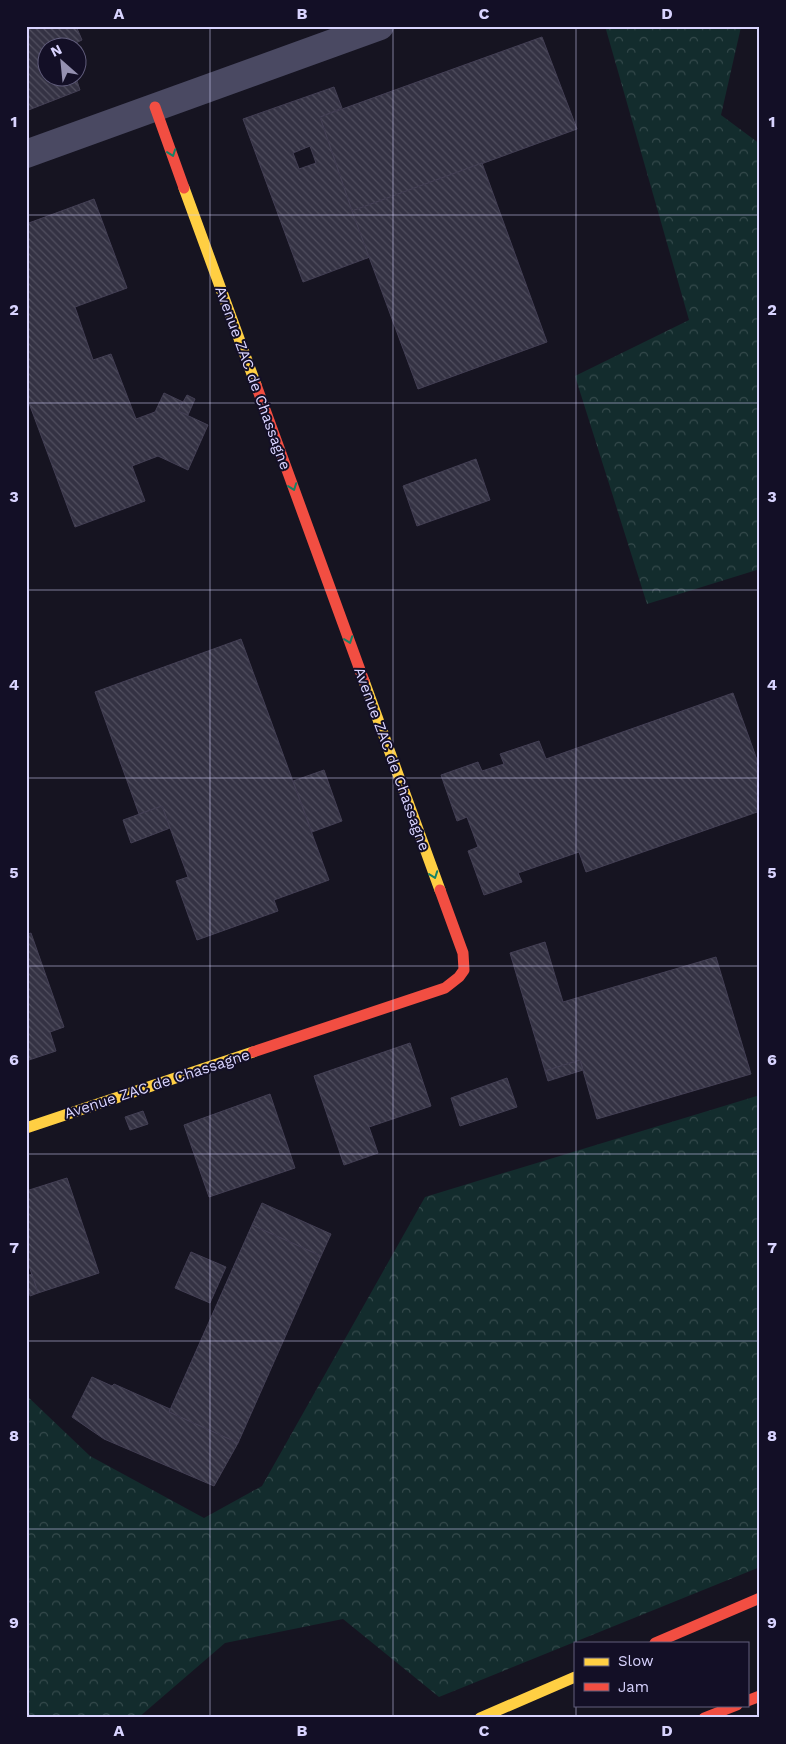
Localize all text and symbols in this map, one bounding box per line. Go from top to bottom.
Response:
text: A [114,4,125,23]
text: B [297,4,308,23]
text: C [479,4,490,23]
text: D [661,4,673,23]
north arrow [38,38,88,88]
text: N [48,41,64,60]
text: 1 [11,112,17,131]
text: 1 [769,112,775,131]
one-way arrow [166,149,176,157]
street label: Avenue ZAC de Chassagne [211,284,295,472]
text: 2 [9,300,19,319]
text: 2 [767,300,777,319]
one-way arrow [287,482,297,491]
text: 3 [9,487,19,506]
text: 3 [767,487,777,506]
one-way arrow [343,635,353,643]
street label: Avenue ZAC de Chassagne [350,665,434,853]
text: 4 [9,675,19,694]
text: 4 [767,675,777,694]
text: 5 [9,863,19,882]
text: 5 [767,863,777,882]
one-way arrow [428,870,438,878]
street label: Avenue ZAC de Chassagne [62,1045,252,1123]
text: 6 [9,1050,19,1069]
text: 6 [767,1050,777,1069]
text: 7 [9,1238,19,1257]
text: 7 [767,1238,777,1257]
text: 8 [9,1426,19,1445]
text: 8 [767,1426,777,1445]
text: 9 [9,1613,19,1632]
text: 9 [767,1613,777,1632]
legend [574,1642,748,1706]
text: Slow [618,1652,654,1670]
text: Jam [618,1678,649,1696]
text: A [114,1721,125,1740]
text: B [297,1721,308,1740]
text: C [479,1721,490,1740]
text: D [661,1721,673,1740]

